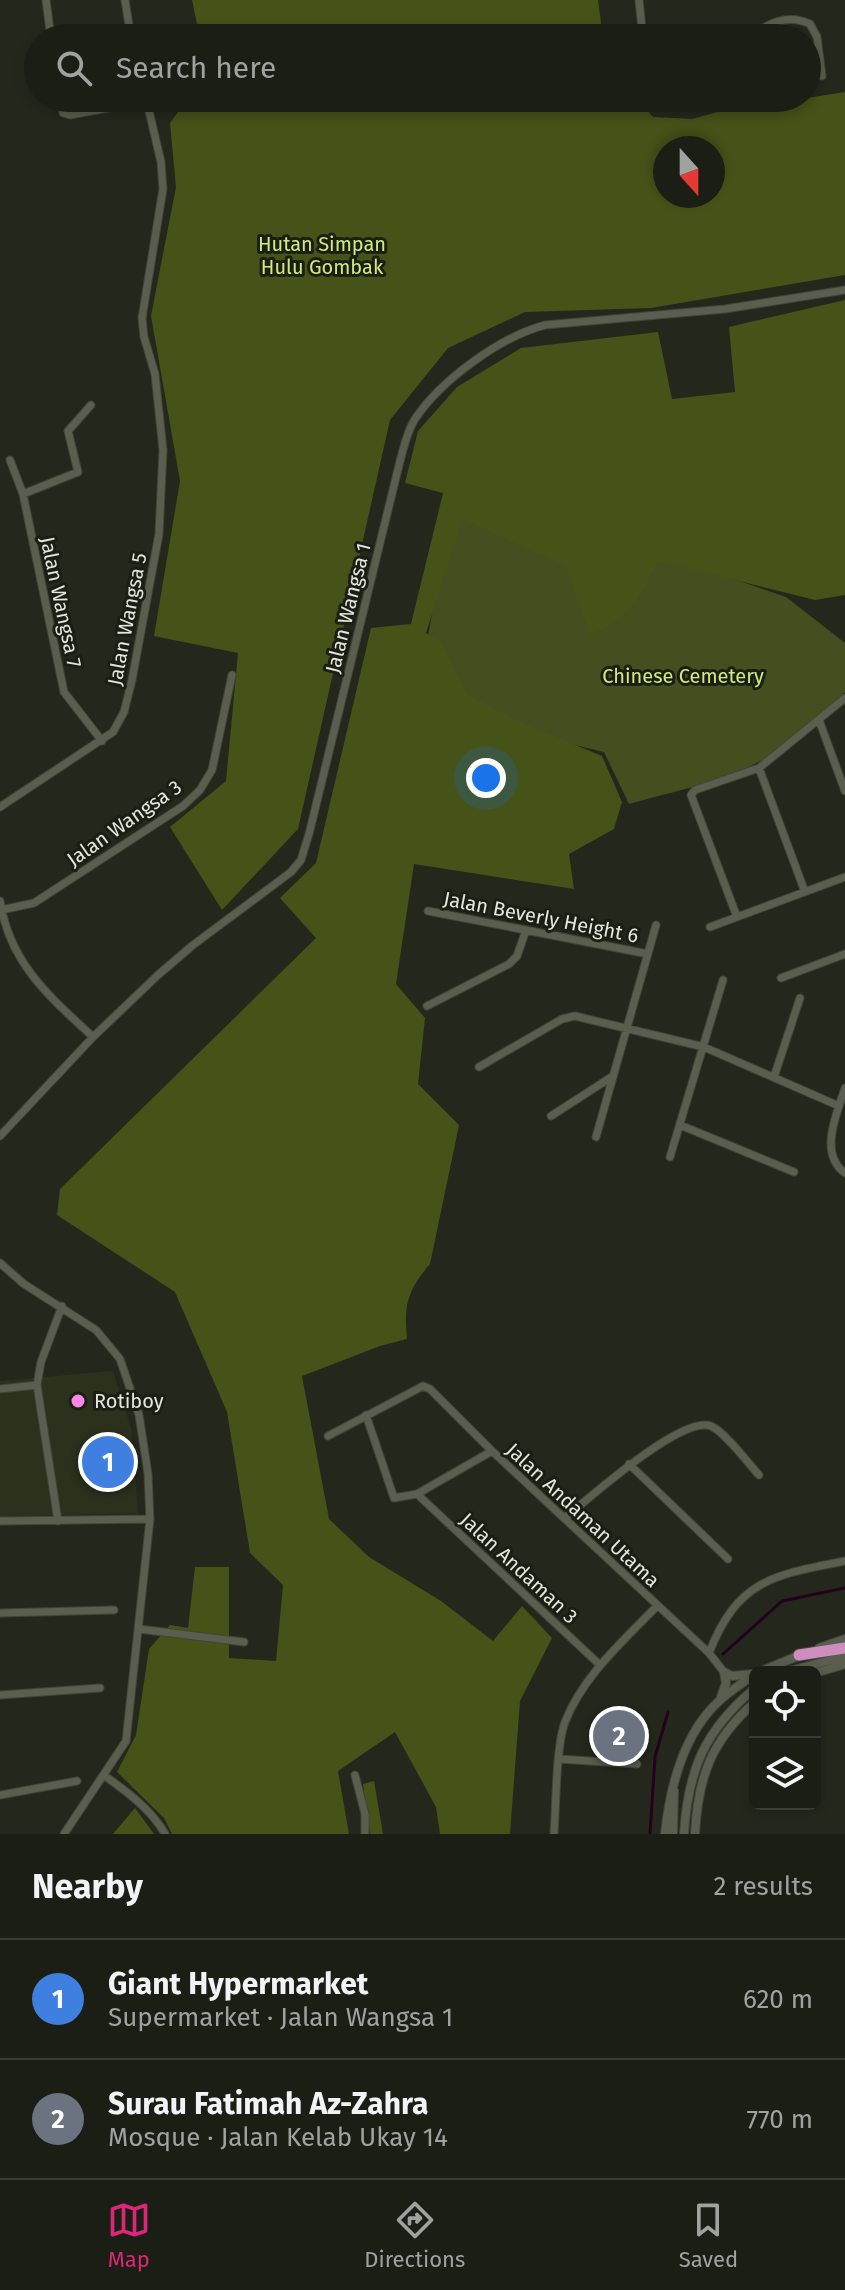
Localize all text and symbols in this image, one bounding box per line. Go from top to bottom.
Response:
search box [24,24,821,112]
icon: search [52,46,96,90]
text: Search here [116,50,276,86]
north arrow [653,136,725,208]
park label: Hutan Simpan Hulu Gombak [258,232,386,279]
street label: Jalan Wangsa 7 [35,534,87,670]
street label: Jalan Wangsa 1 [320,540,376,676]
street label: Jalan Wangsa 5 [102,551,152,687]
park label: Chinese Cemetery [602,664,764,688]
your location [466,758,506,798]
street label: Jalan Wangsa 3 [62,775,186,871]
street label: Jalan Beverly Height 6 [442,886,640,948]
place label: Rotiboy [94,1389,164,1413]
marker: Rotiboy [69,1392,87,1410]
pin: 1 [82,1432,134,1492]
street label: Jalan Andaman Utama [501,1438,665,1592]
street label: Jalan Andaman 3 [455,1508,583,1628]
map controls [749,1666,821,1810]
button: locate [749,1666,821,1738]
pin: 2 [593,1706,645,1766]
button: layers [749,1738,821,1810]
text: Nearby [32,1866,143,1907]
text: 2 results [713,1871,813,1902]
text: Giant Hypermarket [108,1966,368,2002]
text: 1 [52,1984,64,2015]
text: 620 m [743,1984,813,2015]
text: Supermarket · Jalan Wangsa 1 [108,2002,453,2033]
text: Surau Fatimah Az-Zahra [108,2086,428,2122]
text: 2 [51,2104,65,2135]
text: 770 m [747,2104,813,2135]
text: Mosque · Jalan Kelab Ukay 14 [108,2122,448,2153]
tab: Map [107,2198,151,2273]
tab: Directions [364,2198,465,2273]
tab: Saved [679,2198,738,2273]

